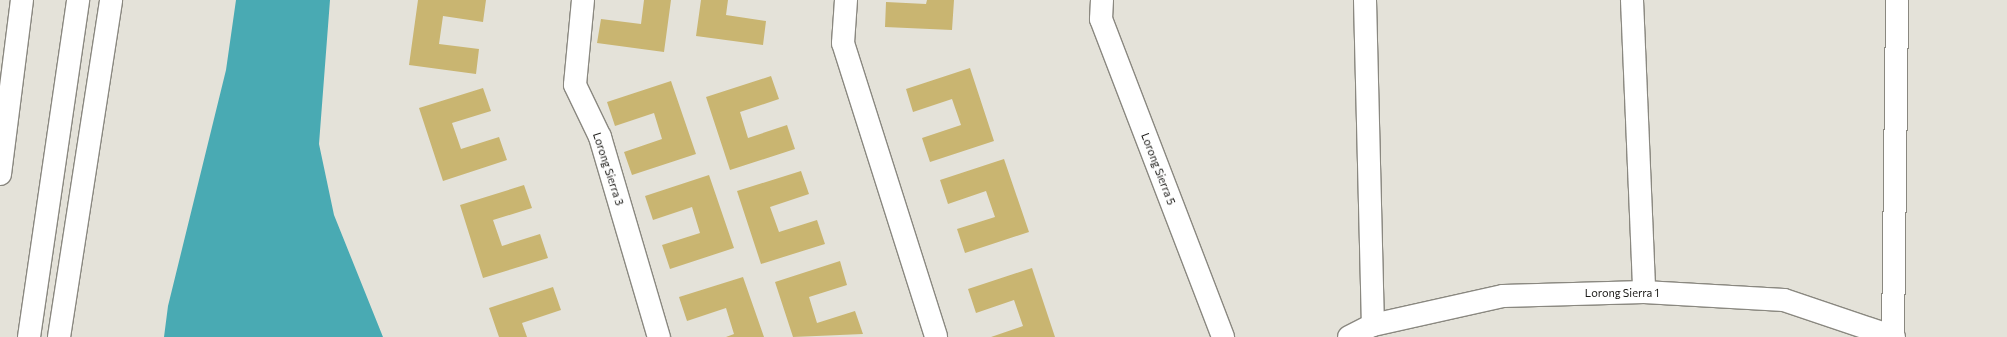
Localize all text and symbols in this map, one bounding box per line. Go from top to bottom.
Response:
street label: Lorong Sierra 3 [590,131,626,207]
street label: Lorong Sierra 5 [1138,131,1178,207]
street label: Lorong Sierra 1 [1585,286,1659,300]

